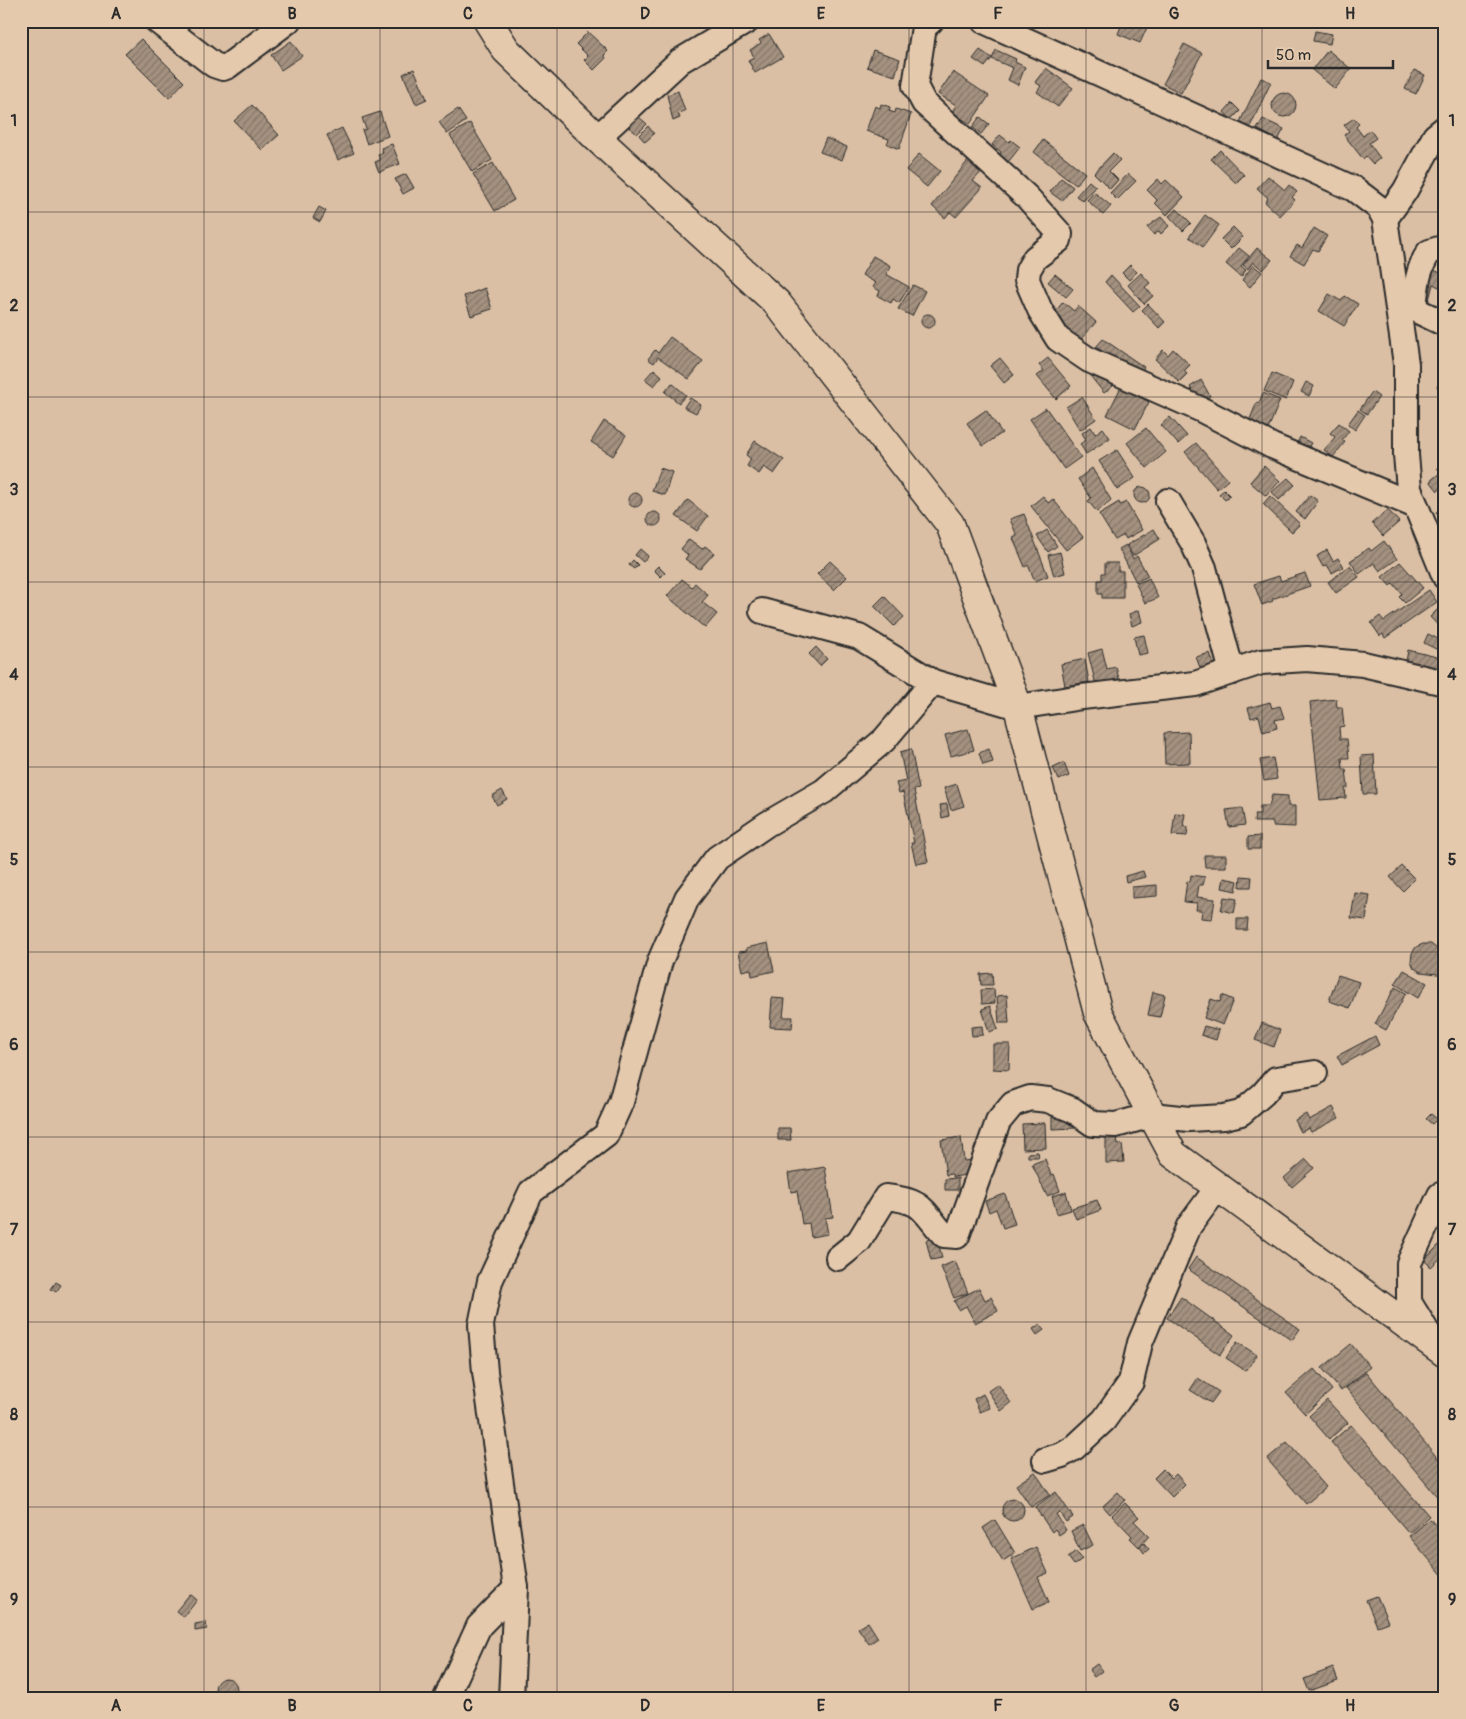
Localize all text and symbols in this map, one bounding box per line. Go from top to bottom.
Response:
text: A [111,4,122,24]
text: B [287,4,297,24]
text: C [463,4,473,24]
text: D [640,4,650,24]
text: E [817,4,826,24]
text: F [993,4,1003,24]
text: G [1169,4,1180,24]
text: H [1345,4,1355,24]
scale bar [1268,38,1394,70]
text: 50 m [1276,46,1311,65]
text: 1 [11,111,17,131]
text: 1 [1449,111,1455,131]
text: 2 [10,296,19,316]
text: 2 [1448,296,1457,316]
text: 3 [10,480,19,500]
text: 3 [1448,480,1457,500]
text: 4 [9,665,19,685]
text: 4 [1447,665,1457,685]
text: 5 [10,850,19,870]
text: 5 [1448,850,1457,870]
text: 6 [9,1035,19,1055]
text: 6 [1447,1035,1457,1055]
text: 7 [10,1220,19,1240]
text: 7 [1448,1220,1457,1240]
text: 8 [10,1405,18,1425]
text: 8 [1448,1405,1456,1425]
text: 9 [10,1590,18,1610]
text: 9 [1448,1590,1456,1610]
text: A [111,1696,122,1716]
text: B [287,1696,297,1716]
text: C [463,1696,473,1716]
text: D [640,1696,650,1716]
text: E [817,1696,826,1716]
text: F [993,1696,1003,1716]
text: G [1169,1696,1180,1716]
text: H [1345,1696,1355,1716]

